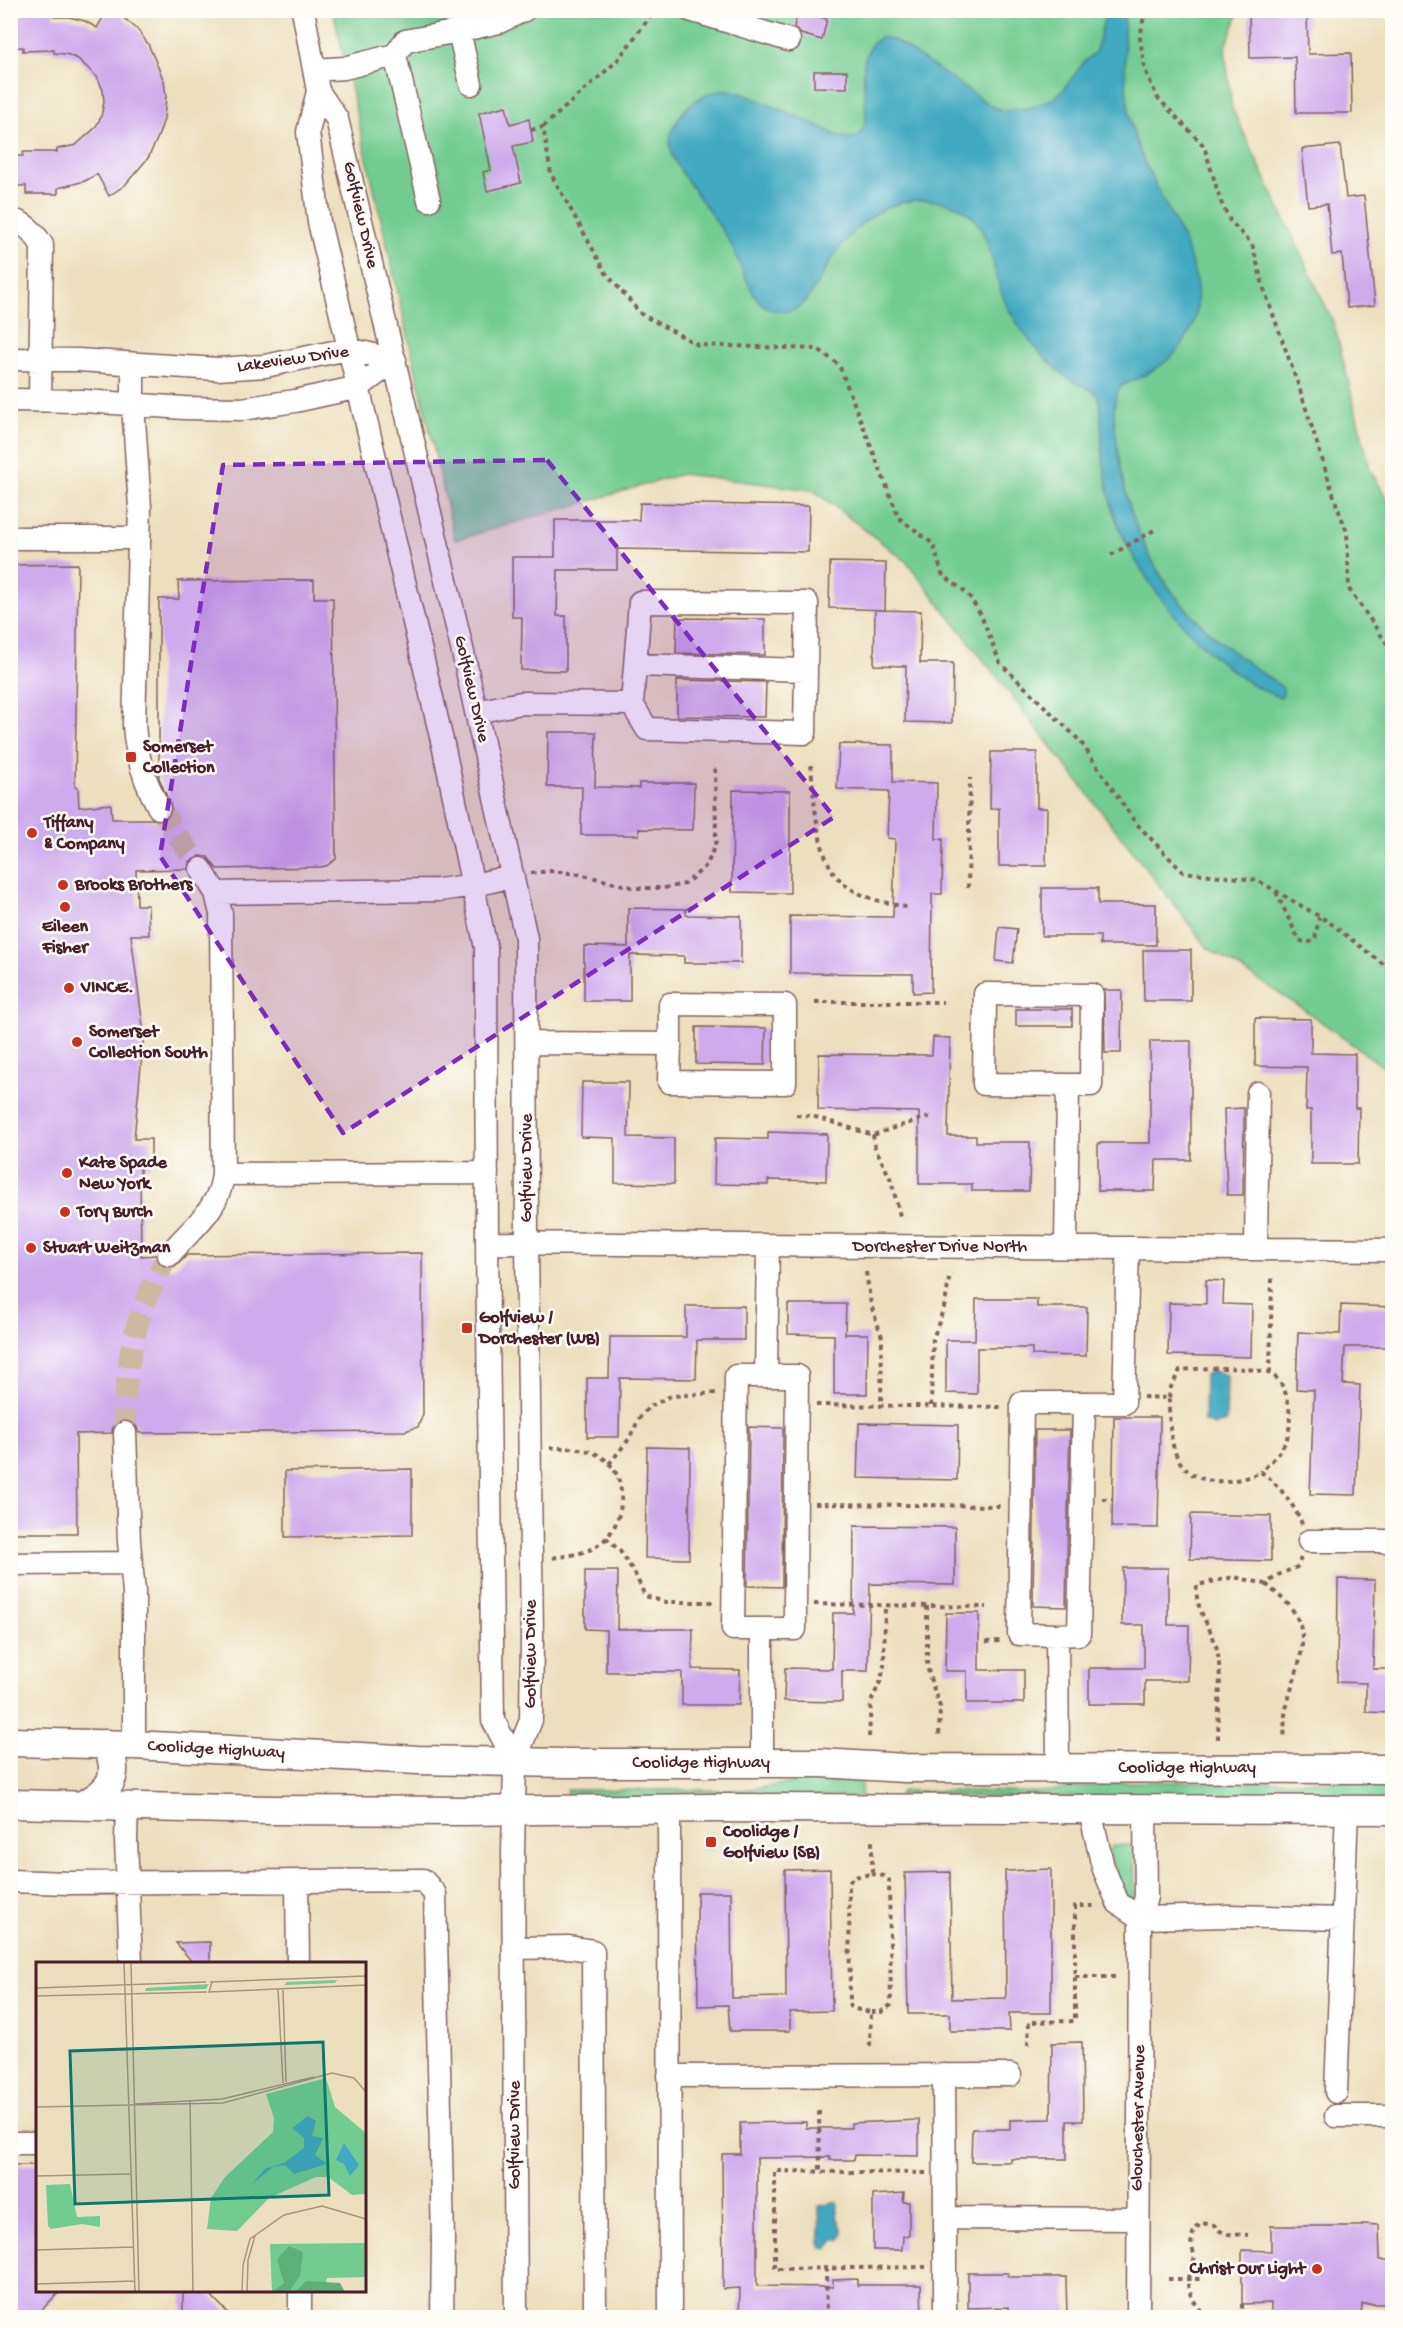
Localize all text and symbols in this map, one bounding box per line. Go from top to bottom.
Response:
street label: Golfview Drive [338,160,383,271]
street label: Lakeview Drive [236,342,351,378]
street label: Golfview Drive [449,634,494,745]
place label: Somerset Collection [142,737,215,779]
marker: Somerset Collection [124,750,138,764]
place label: Tiffany & Company [42,813,125,855]
marker: Tiffany & Company [25,826,39,840]
place label: Brooks Brothers [74,875,194,896]
marker: Brooks Brothers [56,878,70,892]
marker: Eileen Fisher [58,900,72,914]
place label: Eileen Fisher [41,917,90,959]
place label: VINCE. [80,978,134,999]
marker: VINCE. [62,981,76,995]
place label: Somerset Collection South [88,1022,208,1064]
marker: Somerset Collection South [70,1035,84,1049]
street label: Golfview Drive [517,1113,538,1222]
place label: Kate Spade New York [78,1153,168,1195]
marker: Kate Spade New York [60,1166,74,1180]
place label: Tory Burch [75,1202,153,1223]
marker: Tory Burch [58,1205,72,1219]
street label: Dorchester Drive North [852,1237,1028,1258]
place label: Stuart Weitzman [43,1238,171,1259]
marker: Stuart Weitzman [24,1241,38,1255]
place label: Golfview / Dorchester (WB) [477,1308,600,1350]
marker: Golfview / Dorchester (WB) [460,1321,474,1335]
street label: Golfview Drive [521,1599,542,1708]
street label: Coolidge Highway [147,1736,285,1764]
street label: Coolidge Highway [632,1753,770,1774]
street label: Coolidge Highway [1118,1758,1256,1779]
place label: Coolidge / Golfview (SB) [722,1822,820,1864]
marker: Coolidge / Golfview (SB) [704,1835,718,1849]
inset map [36,1962,366,2292]
street label: Glouchester Avenue [1127,2044,1151,2191]
street label: Golfview Drive [505,2080,526,2189]
place label: Christ Our Light [1188,2259,1307,2280]
marker: Christ Our Light [1310,2262,1324,2276]

